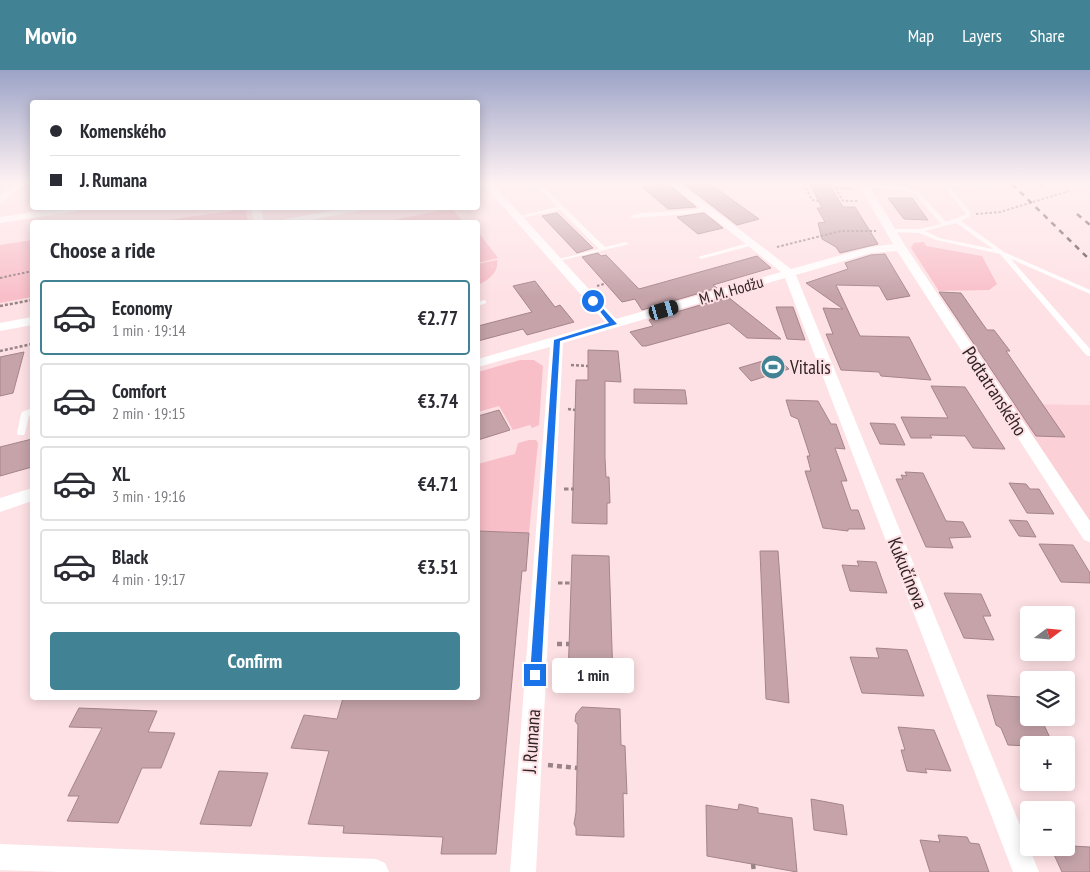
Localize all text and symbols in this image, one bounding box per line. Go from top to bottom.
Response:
text: Movio [25,20,77,51]
text: Map [908,24,934,47]
text: Layers [962,24,1002,47]
text: Share [1030,24,1065,47]
text: Komenského [80,119,166,143]
text: J. Rumana [80,168,147,192]
text: Choose a ride [50,236,155,264]
street label: M. M. Hodžu [697,271,765,309]
route start [582,290,604,312]
icon: car [52,295,97,340]
text: Economy [112,296,172,320]
car [647,299,680,321]
text: €2.77 [418,306,458,330]
text: 1 min · 19:14 [112,320,186,340]
street label: Podtatranského [957,342,1033,440]
sports icon: Vitalis [760,354,786,380]
place label: Vitalis [789,355,831,379]
icon: car [52,378,97,423]
text: Comfort [112,379,166,403]
text: €3.74 [418,389,458,413]
text: 2 min · 19:15 [112,403,186,423]
icon: car [52,461,97,506]
text: XL [112,462,130,486]
text: €4.71 [418,472,458,496]
text: 3 min · 19:16 [112,486,186,506]
street label: Kukučínova [883,534,933,612]
icon: car [52,544,97,589]
text: Black [112,545,148,569]
text: €3.51 [418,555,458,579]
text: 4 min · 19:17 [112,569,186,589]
north arrow [1020,606,1075,661]
map controls [1020,606,1075,856]
button: Confirm [50,632,460,690]
callout: 1 min [552,658,635,692]
route end [524,664,546,686]
text: 1 min [577,665,609,685]
button: layers [1020,671,1075,726]
street label: J. Rumana [517,708,545,775]
button: + [1020,736,1075,791]
button: − [1020,801,1075,856]

